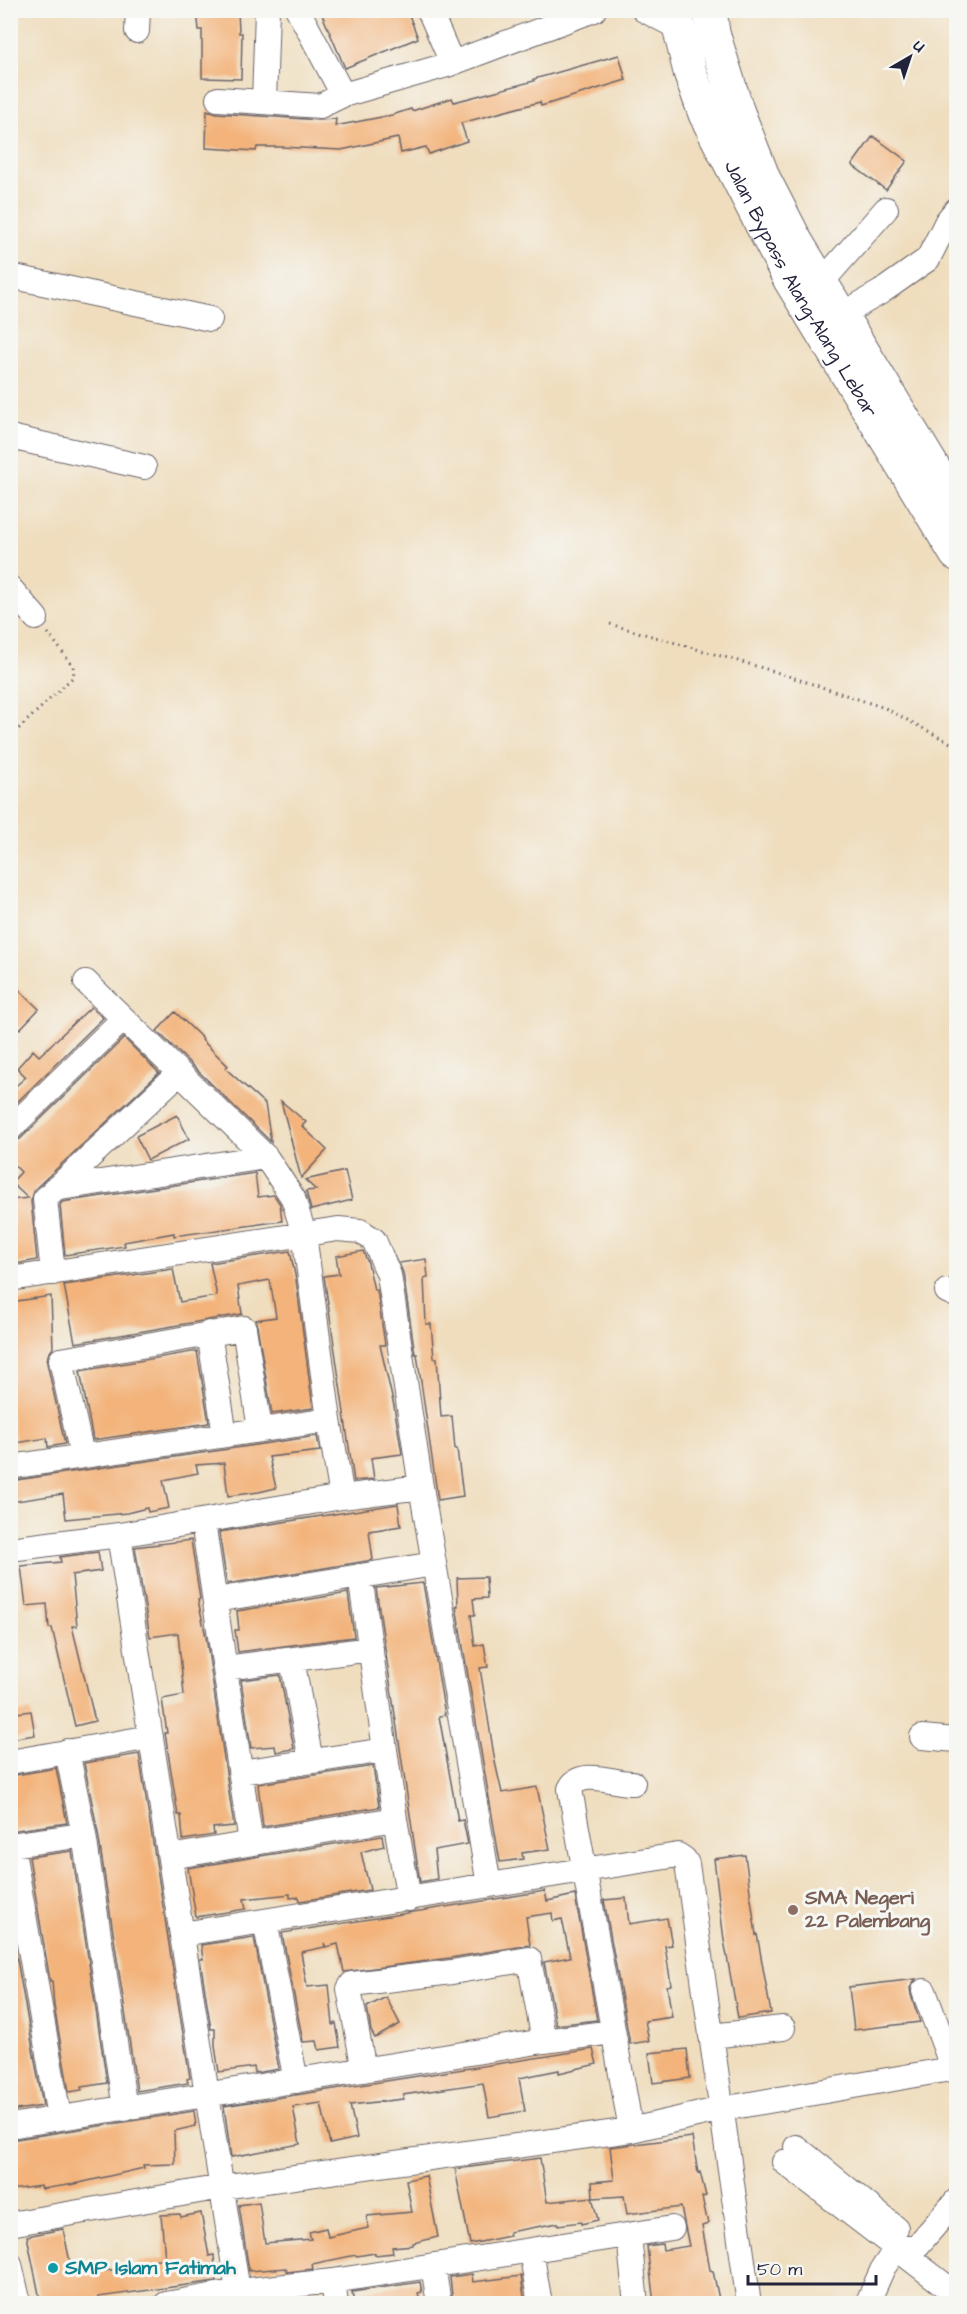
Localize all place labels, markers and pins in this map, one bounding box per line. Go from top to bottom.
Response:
place label: SMA Negeri 22 Palembang [804,1884,931,1936]
marker: SMA Negeri 22 Palembang [786,1903,800,1917]
place label: SMP Islam Fatimah [64,2254,237,2282]
marker: SMP Islam Fatimah [46,2261,60,2275]

